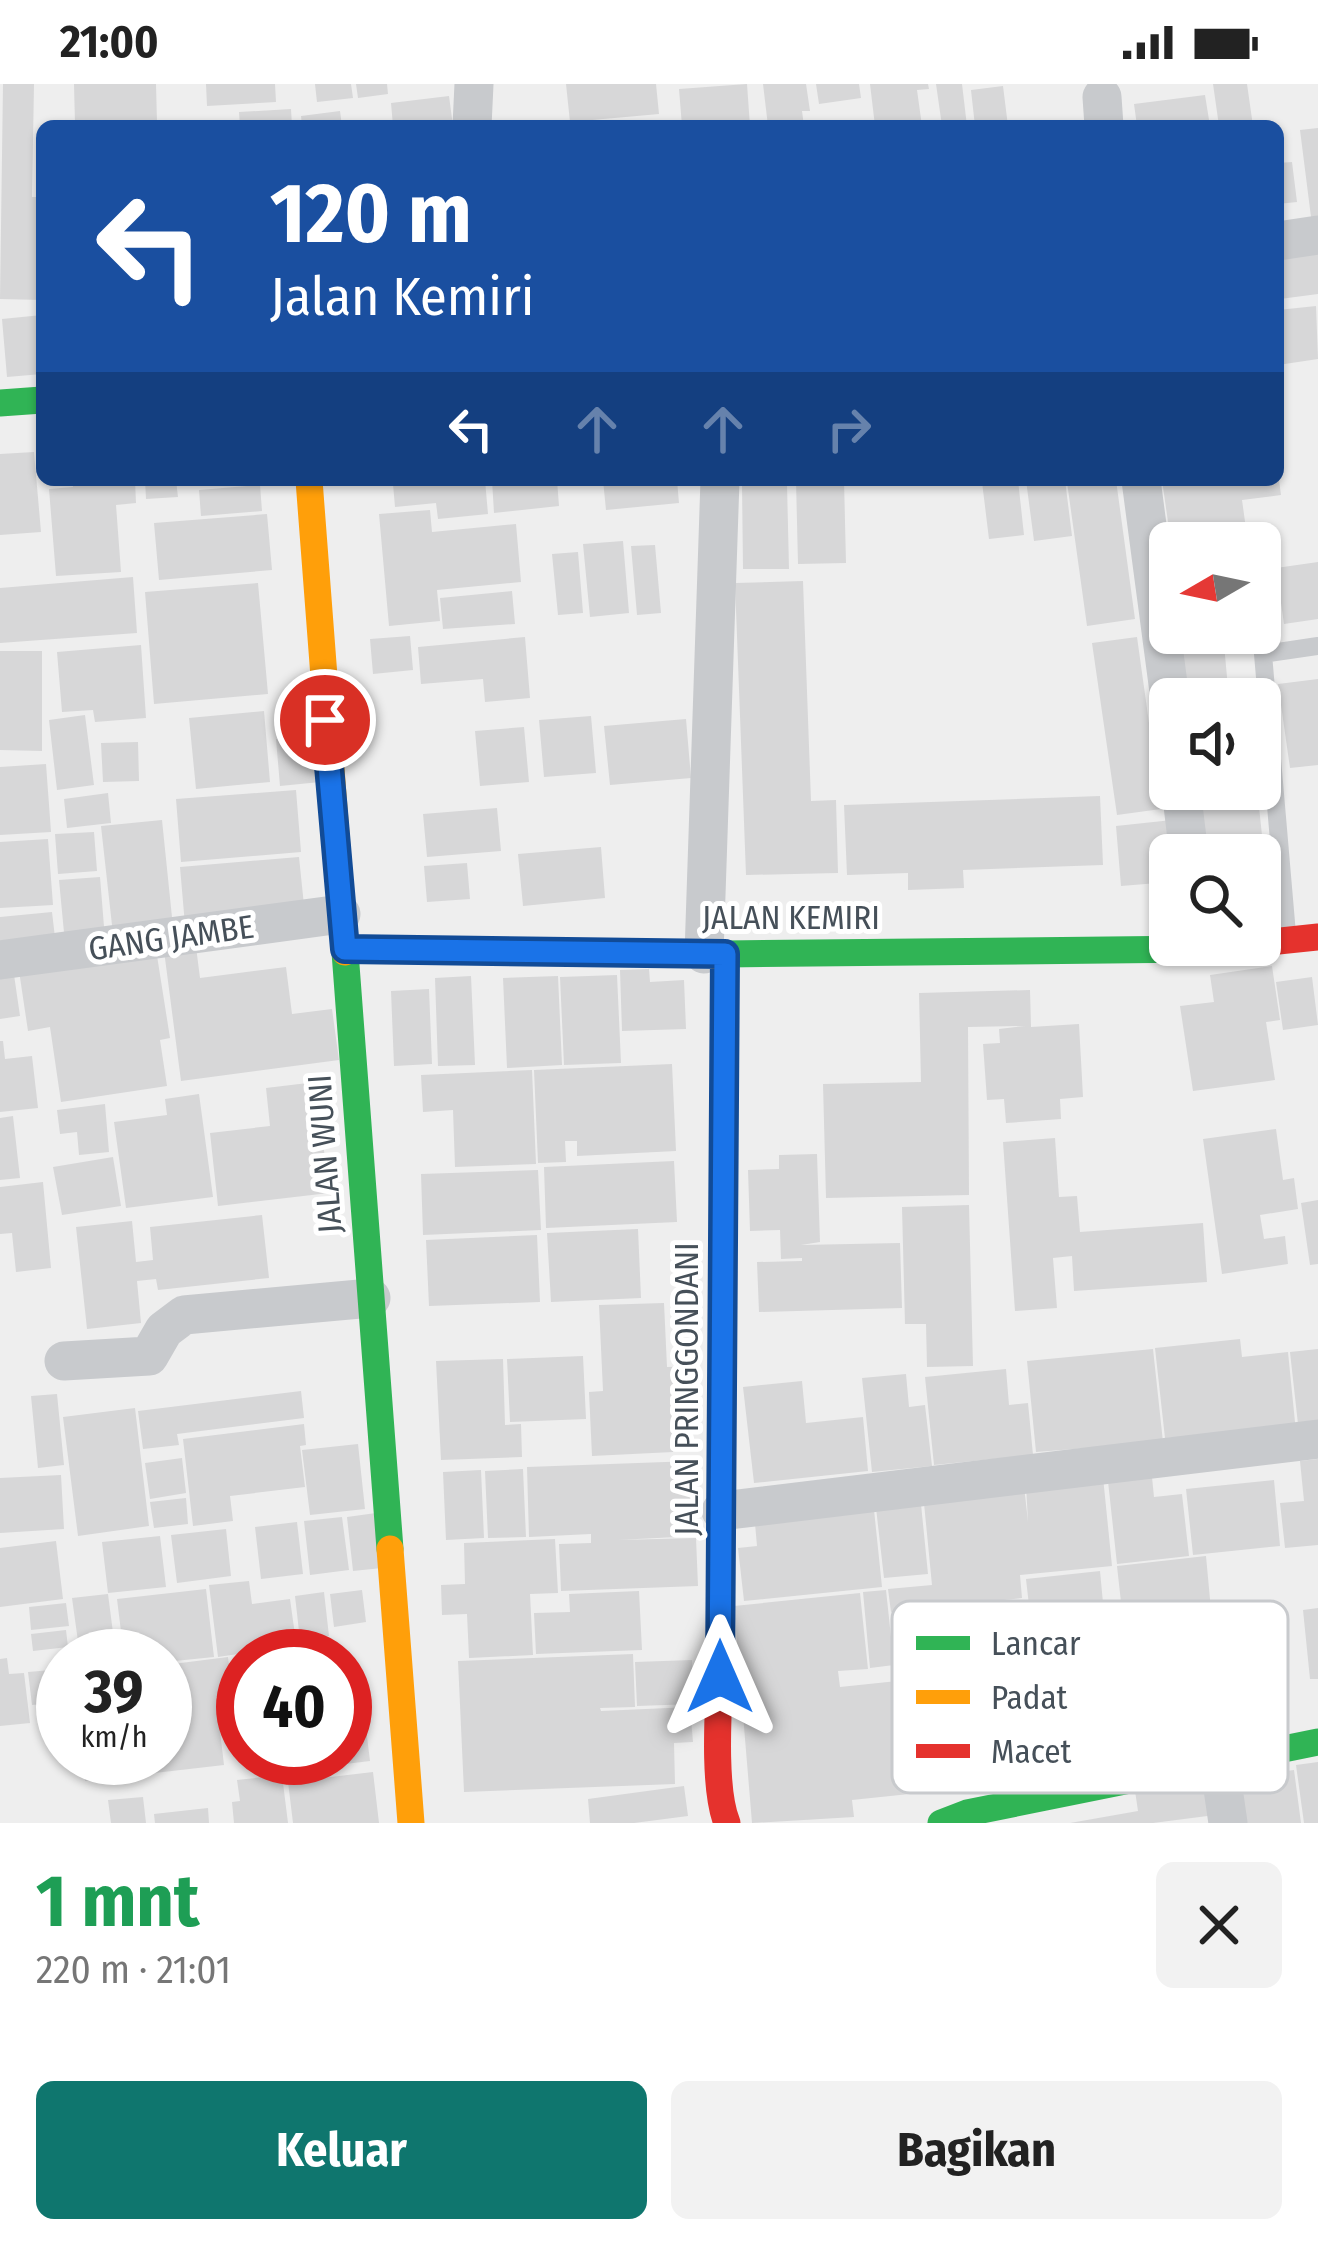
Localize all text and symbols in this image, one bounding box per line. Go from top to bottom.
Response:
text: 21:00 [60,15,159,69]
text: 120 m [270,163,472,264]
icon: left [72,168,228,324]
text: Jalan Kemiri [270,265,534,329]
icon: left [438,396,504,462]
icon: ahead [564,396,630,462]
icon: ahead [690,396,756,462]
icon: right [816,396,882,462]
north arrow [1149,522,1281,654]
map controls [1149,522,1281,966]
pin [274,669,376,771]
button: sound [1149,678,1281,810]
icon: arrive [292,687,358,753]
button: search [1149,834,1281,966]
street label: JALAN KEMIRI [702,898,880,938]
street label: GANG JAMBE [86,907,256,969]
street label: JALAN WUNI [300,1073,350,1235]
street label: JALAN PRINGGONDANI [667,1242,707,1536]
legend [892,1601,1288,1793]
position arrow [657,1614,783,1740]
text: Lancar [991,1624,1081,1664]
speed limit sign: 40 [216,1629,372,1785]
text: 39 [85,1656,143,1728]
text: Padat [991,1678,1068,1718]
text: km/h [81,1719,147,1755]
text: Macet [991,1732,1071,1772]
text: 1 mnt [36,1859,199,1945]
button: close [1156,1862,1282,1988]
text: 220 m · 21:01 [36,1947,231,1993]
button: Keluar [36,2081,647,2219]
button: Bagikan [671,2081,1282,2219]

